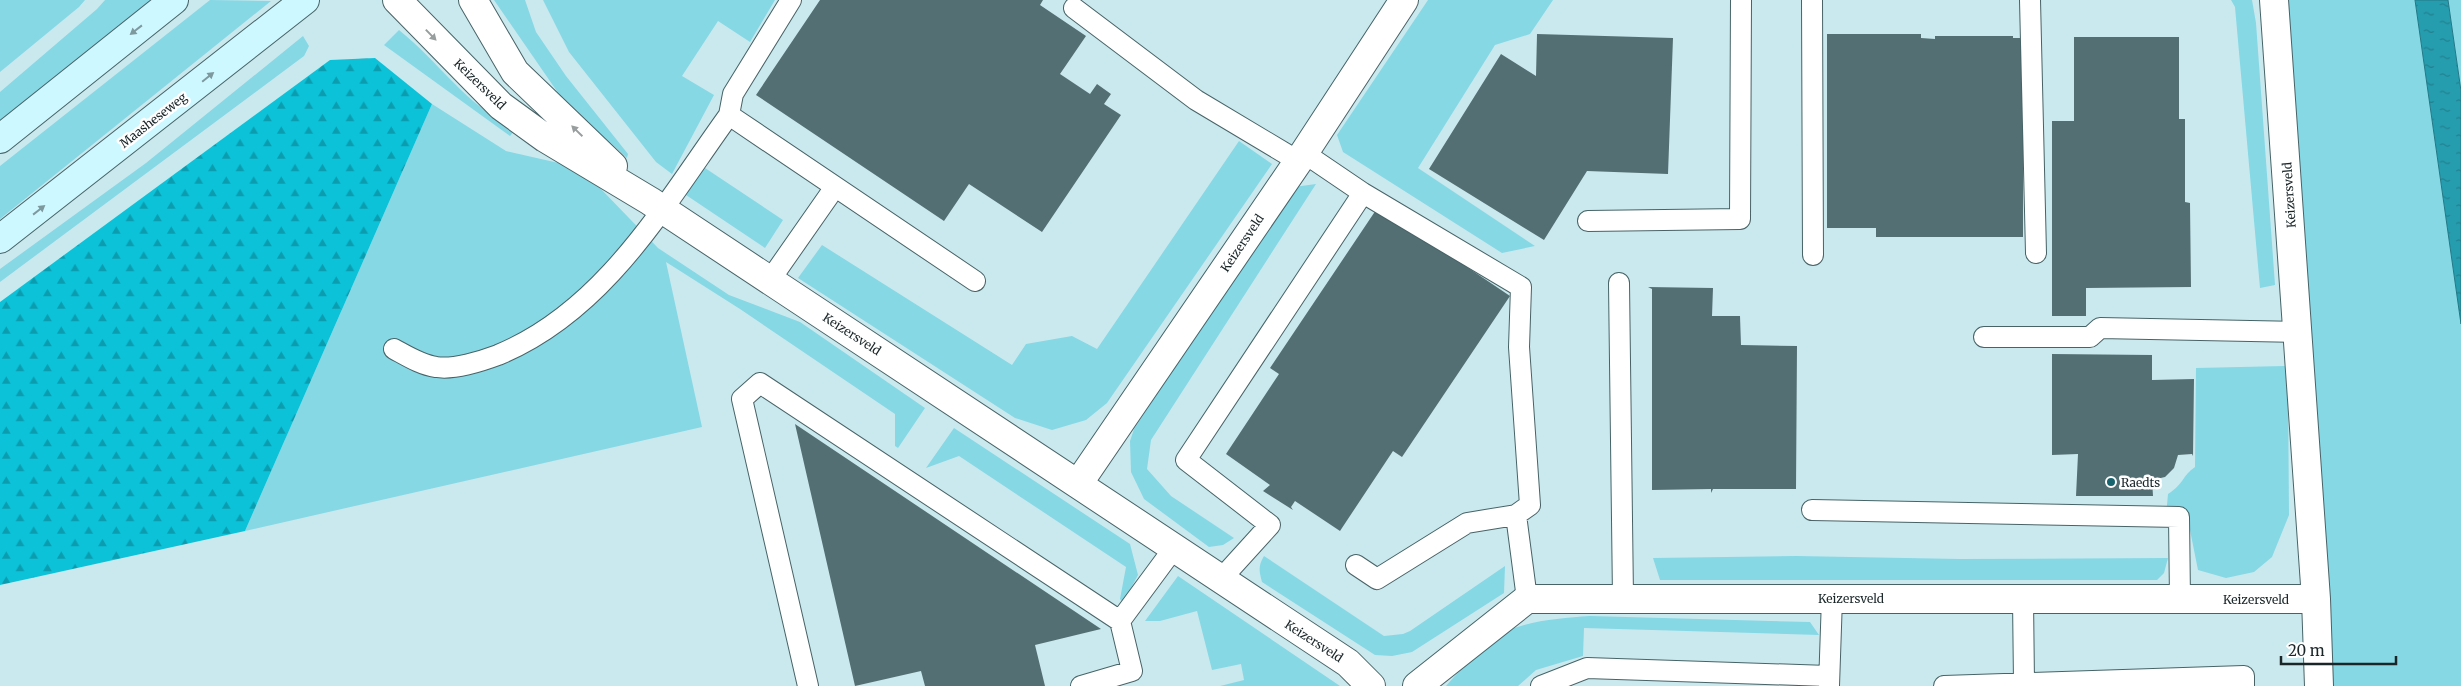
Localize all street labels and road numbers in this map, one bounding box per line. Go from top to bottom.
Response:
street label: Keizersveld [451,56,509,112]
street label: Maasheseweg [117,89,190,151]
street label: Keizersveld [2279,161,2299,229]
street label: Keizersveld [1217,211,1267,275]
street label: Keizersveld [820,310,884,358]
street label: Keizersveld [1818,591,1884,606]
street label: Keizersveld [2223,592,2289,607]
street label: Keizersveld [1282,617,1346,665]

